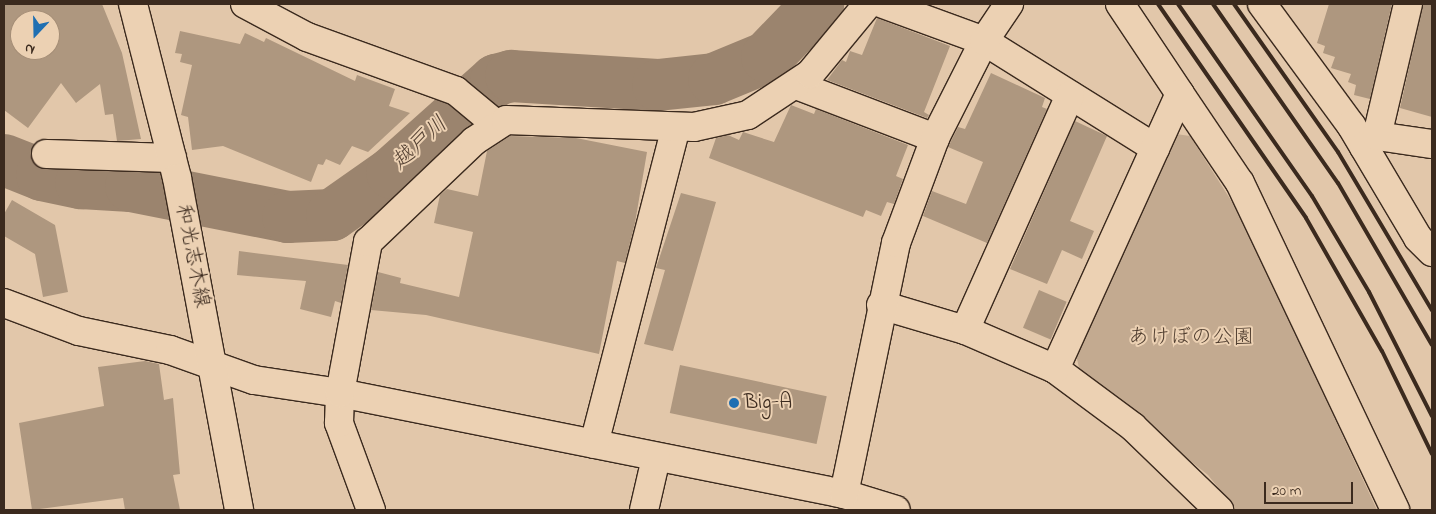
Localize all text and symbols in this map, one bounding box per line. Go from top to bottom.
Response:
north arrow [10,10,60,60]
text: N [22,37,38,60]
water label: 越戸川 [388,112,454,176]
street label: 和光志木線 [170,202,214,310]
park label: あけぼの公園 [1128,325,1254,351]
place label: Big-A [744,390,792,416]
marker: Big-A [728,397,740,409]
scale bar [1266,472,1355,504]
text: 20 m [1272,480,1301,502]

